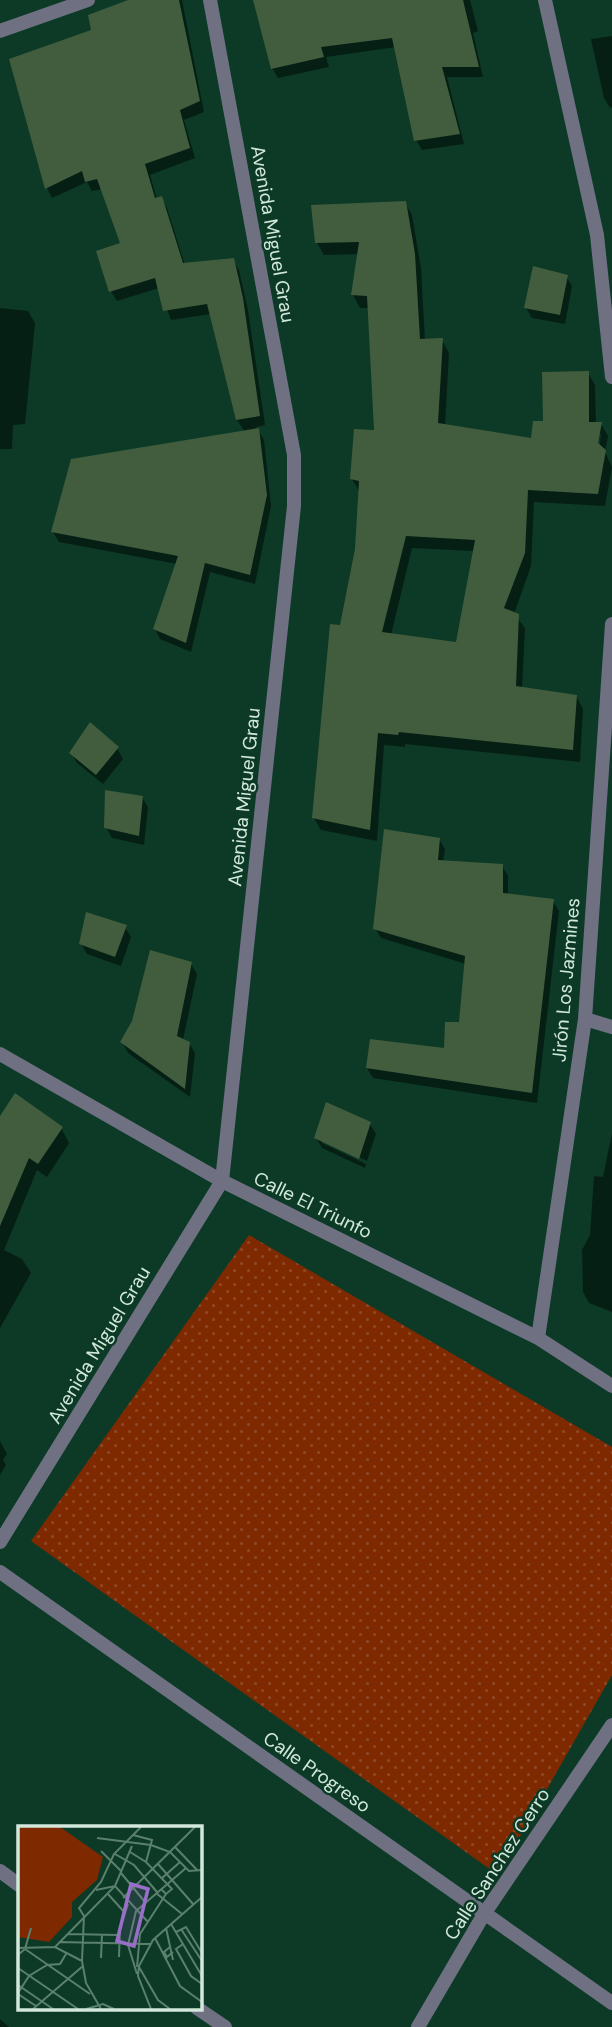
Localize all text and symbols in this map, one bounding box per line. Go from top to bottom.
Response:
street label: Avenida Miguel Grau [245,143,301,325]
street label: Avenida Miguel Grau [222,706,266,888]
street label: Jirón Los Jazmines [546,897,586,1063]
street label: Calle El Triunfo [250,1166,376,1244]
street label: Avenida Miguel Grau [42,1262,156,1428]
street label: Calle Progreso [258,1726,376,1818]
street label: Calle Sanchez Cerro [439,1783,555,1945]
inset map [18,1826,201,2010]

